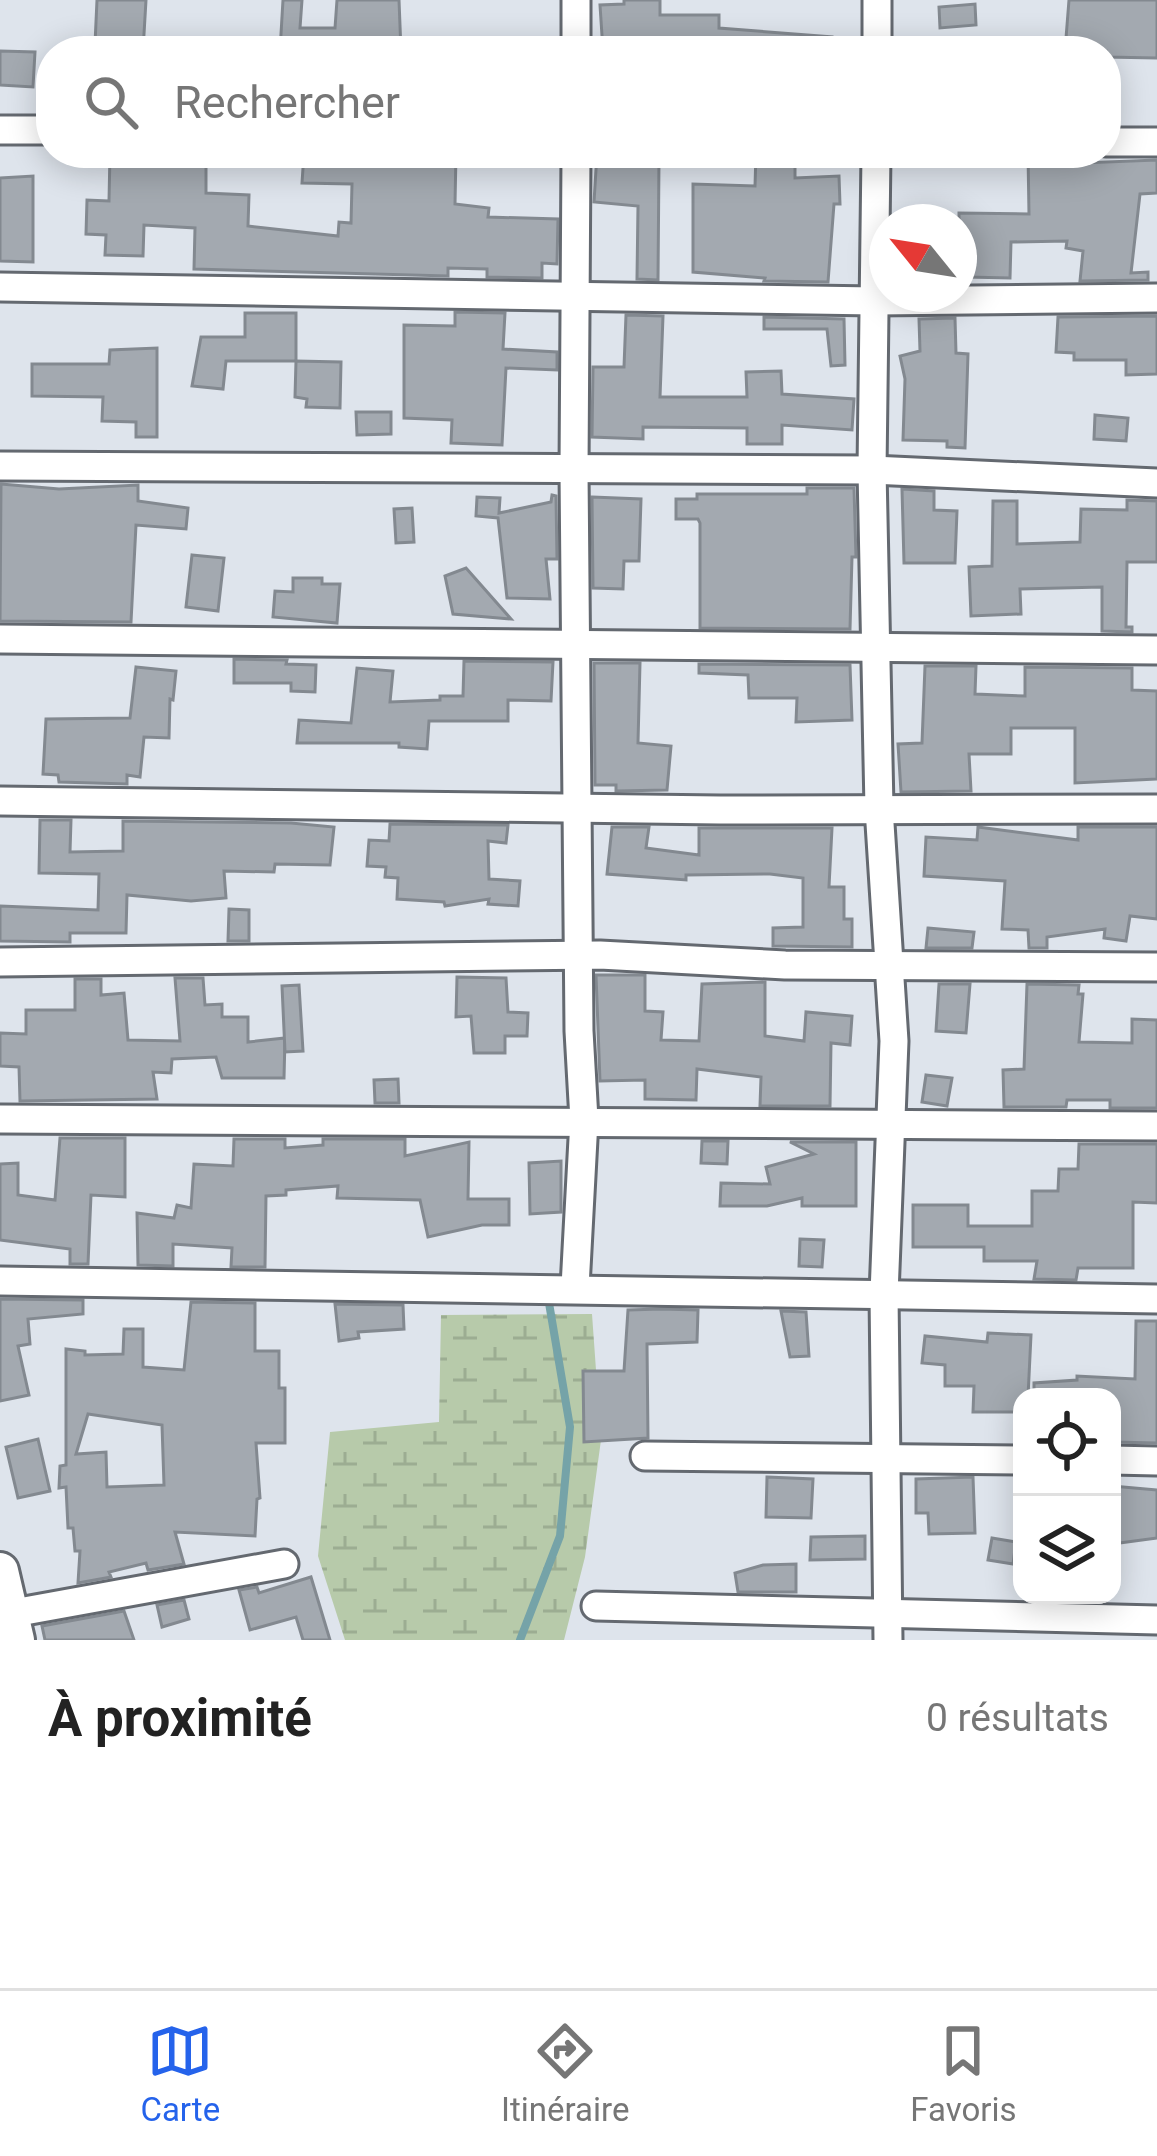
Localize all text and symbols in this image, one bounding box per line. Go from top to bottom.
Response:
search box [36,36,1121,168]
icon: search [78,69,144,135]
text: Rechercher [174,76,400,129]
north arrow [869,204,977,312]
map controls [1013,1388,1121,1604]
button: locate [1013,1388,1121,1496]
button: layers [1013,1496,1121,1604]
text: À proximité [48,1689,312,1748]
text: 0 résultats [926,1695,1109,1741]
tab: Carte [140,2018,220,2129]
tab: Itinéraire [501,2018,629,2129]
tab: Favoris [910,2018,1017,2129]

